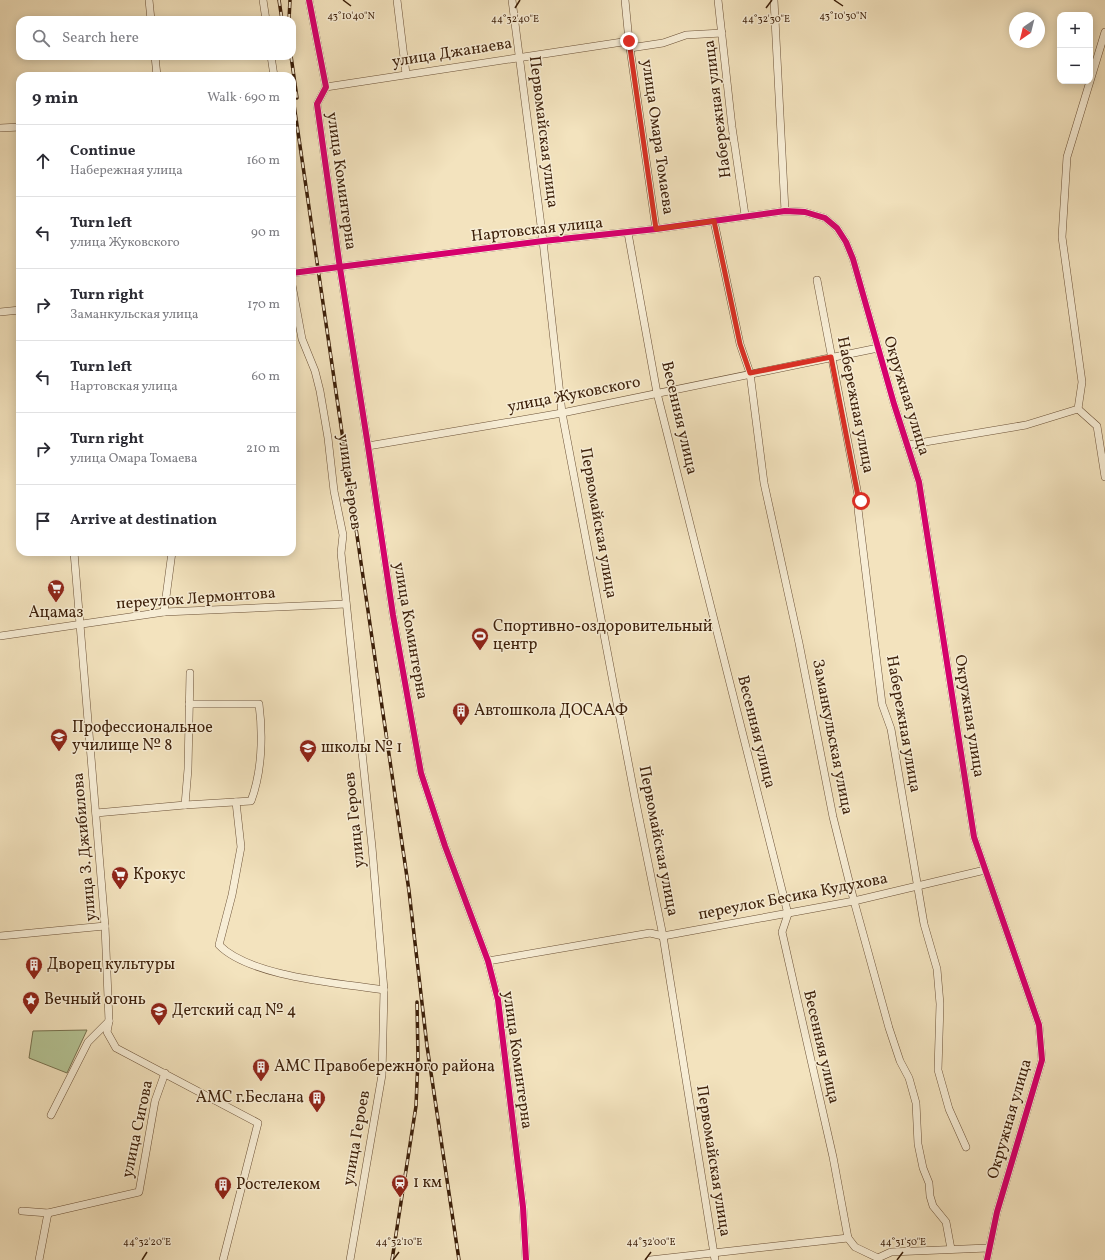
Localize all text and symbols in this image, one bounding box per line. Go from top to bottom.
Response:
text: 43°10'40"N [327,9,375,23]
text: 43°10'30"N [819,9,867,23]
text: 44°32'40"E [491,12,539,26]
text: 44°32'30"E [742,12,790,26]
north arrow [1009,12,1045,48]
map controls [1057,12,1093,84]
button: + [1057,12,1093,48]
search box [16,16,296,60]
icon: search [30,27,52,49]
text: Search here [62,28,139,49]
route end [620,32,638,50]
street label: улица Джанаева [390,33,514,73]
street label: Набережная улица [699,39,737,179]
button: − [1057,48,1093,84]
street label: Первомайская улица [523,55,563,209]
street label: улица Омара Томаева [635,58,679,216]
text: 9 min [32,87,78,110]
text: Walk · 690 m [207,89,280,107]
street label: улица Коминтерна [320,111,362,251]
text: Continue [70,141,135,162]
icon: ahead [32,150,54,172]
text: 160 m [246,152,280,170]
text: Набережная улица [70,162,183,180]
street label: Нартовская улица [470,212,604,248]
text: Turn left [70,213,132,234]
icon: left [32,222,54,244]
text: 90 m [251,224,280,242]
text: улица Жуковского [70,234,180,252]
text: Turn right [70,285,144,306]
icon: right [32,294,54,316]
text: 170 m [247,296,280,314]
text: Заманкульская улица [70,306,198,324]
street label: Окружная улица [877,334,935,458]
street label: Набережная улица [831,335,879,475]
text: Turn left [70,357,132,378]
street label: Весенняя улица [655,359,703,477]
icon: left [32,366,54,388]
text: 60 m [252,368,280,386]
street label: улица Жуковского [506,371,642,419]
text: Нартовская улица [70,378,178,396]
text: Turn right [70,429,144,450]
street label: улица Героев [331,433,367,531]
icon: right [32,438,54,460]
text: 210 m [246,440,280,458]
street label: Первомайская улица [574,446,622,600]
text: улица Омара Томаева [70,450,197,468]
route start [852,492,870,510]
icon: arrive [32,510,54,532]
text: Arrive at destination [70,510,217,531]
street label: улица Коминтерна [387,561,433,701]
supermarket icon: Ацамаз [46,578,66,603]
street label: переулок Лермонтова [116,582,276,616]
place label: Ацамаз [28,602,84,624]
place label: Спортивно-оздоровительный центр [493,616,713,656]
sports icon: Спортивно-оздоровительный центр [470,626,490,651]
street label: Окружная улица [948,653,990,779]
street label: Набережная улица [880,654,926,794]
street label: Заманкульская улица [806,657,858,817]
street label: Весенняя улица [731,673,781,791]
place label: Автошкола ДОСААФ [474,700,628,722]
building icon: Автошкола ДОСААФ [451,701,471,726]
place label: Профессиональное училище № 8 [72,717,213,757]
school or university icon: Профессиональное училище № 8 [49,727,69,752]
place label: школы № 1 [321,737,402,759]
school or university icon: школы № 1 [298,738,318,763]
street label: Первомайская улица [633,764,683,918]
street label: улица Героев [339,771,371,869]
street label: улица З. Джибилова [68,772,102,922]
place label: Крокус [133,864,186,886]
supermarket icon: Крокус [110,865,130,890]
street label: переулок Бесика Кудухова [696,868,890,926]
place label: Дворец культуры [47,954,175,976]
building icon: Дворец культуры [24,955,44,980]
street label: Весенняя улица [797,988,845,1106]
place label: Вечный огонь [44,989,146,1011]
place icon: Вечный огонь [21,990,41,1015]
street label: улица Коминтерна [496,990,538,1130]
place label: Детский сад № 4 [172,1000,296,1022]
school or university icon: Детский сад № 4 [149,1001,169,1026]
place label: АМС Правобережного района [274,1056,495,1078]
street label: Окружная улица [982,1056,1038,1182]
building icon: АМС Правобережного района [251,1057,271,1082]
street label: улица Сигова [117,1078,159,1180]
street label: Первомайская улица [690,1084,736,1238]
place label: АМС г.Беслана [196,1087,304,1109]
building icon: АМС г.Беслана [307,1088,327,1113]
street label: улица Героев [338,1089,376,1187]
place label: 1 км [413,1172,442,1194]
station icon: 1 км [390,1173,410,1198]
place label: Ростелеком [236,1174,320,1196]
building icon: Ростелеком [213,1175,233,1200]
text: 44°32'20"E [123,1235,171,1249]
text: 44°32'10"E [376,1235,422,1249]
text: 44°32'00"E [627,1235,675,1249]
text: 44°31'50"E [880,1235,926,1249]

